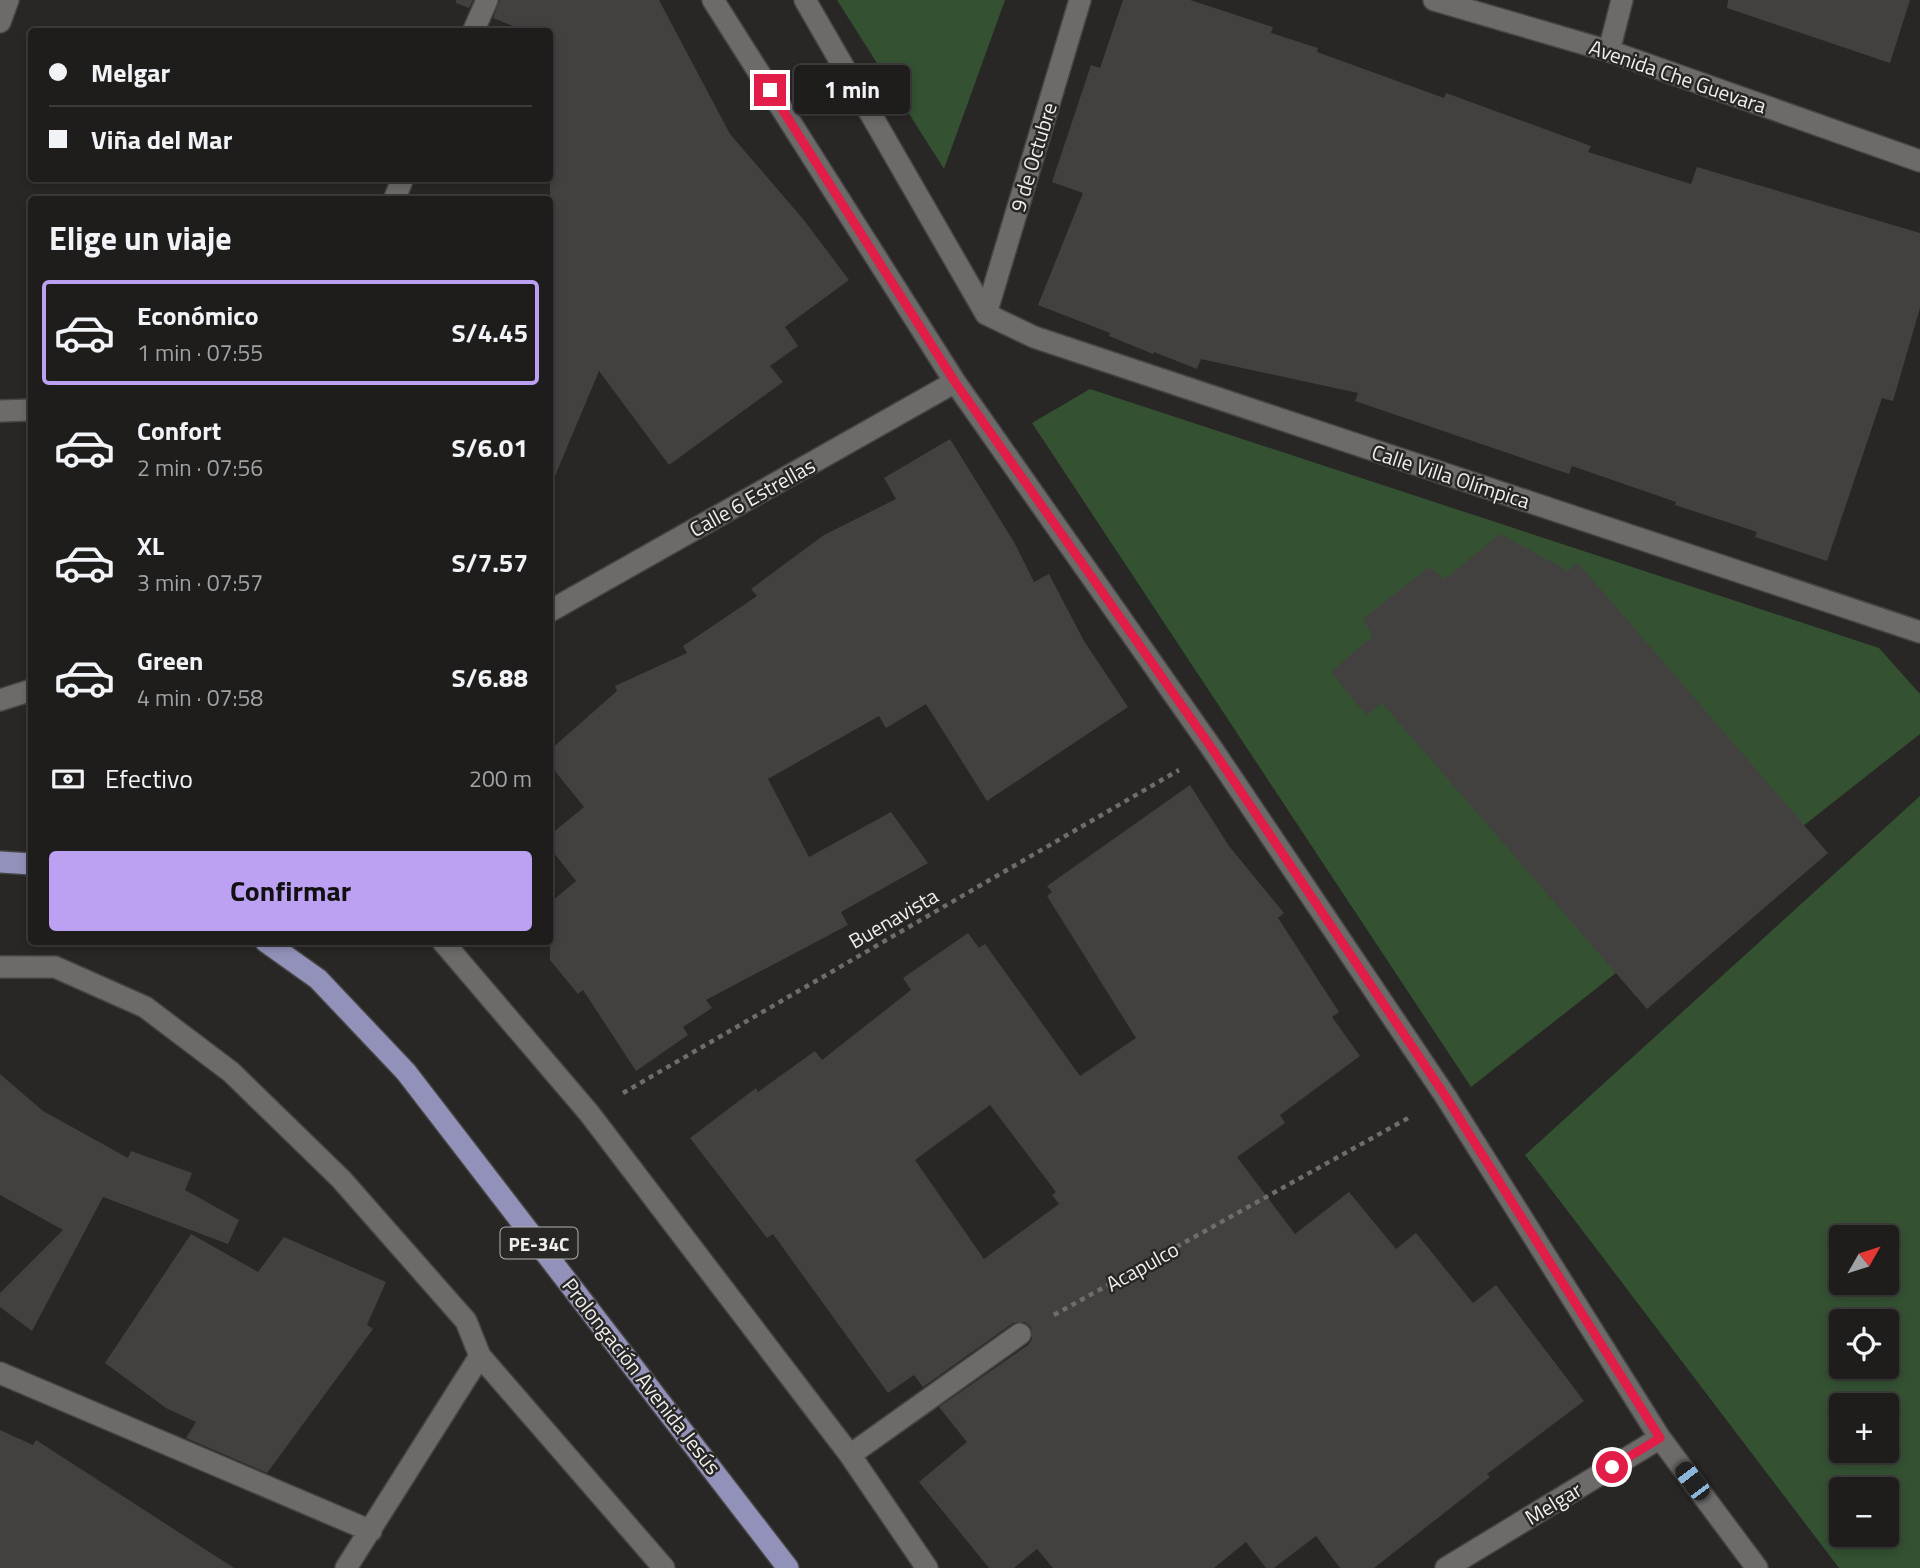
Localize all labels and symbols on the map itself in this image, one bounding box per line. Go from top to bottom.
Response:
street label: Avenida Che Guevara [1585,31,1771,121]
callout: 1 min [794,66,910,114]
route end [754,74,786,106]
street label: 9 de Octubre [1001,98,1065,216]
street label: Calle Villa Olímpica [1368,435,1535,517]
street label: Calle 6 Estrellas [683,449,821,545]
street label: Buenavista [842,879,944,957]
north arrow [1829,1225,1899,1295]
road number: PE-34C [500,1228,578,1259]
street label: Acapulco [1100,1233,1184,1299]
street label: Prolongación Avenida Jesús [555,1271,729,1481]
route start [1596,1451,1628,1483]
car [1671,1458,1714,1504]
street label: Melgar [1518,1473,1588,1533]

